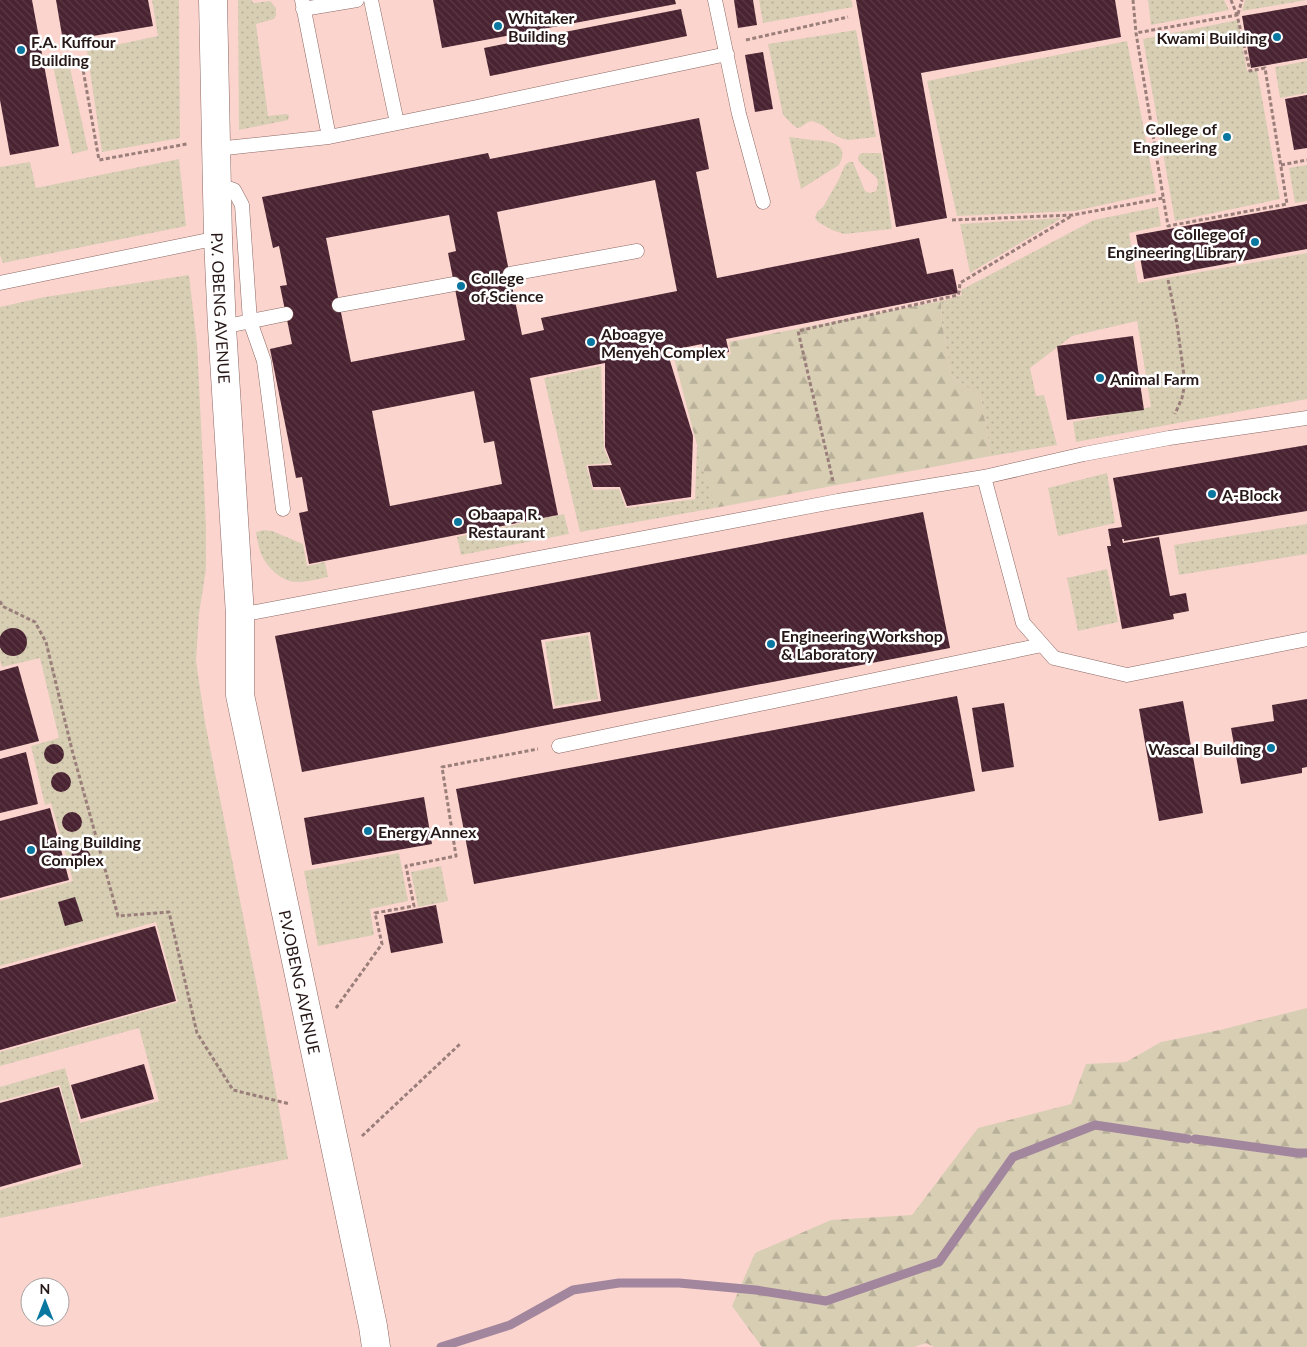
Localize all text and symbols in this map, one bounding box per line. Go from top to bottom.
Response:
place label: Whitaker Building [508,8,575,45]
marker: Whitaker Building [492,20,504,32]
place label: Kwami Building [1156,28,1268,47]
marker: Kwami Building [1271,31,1283,43]
place label: F.A. Kuffour Building [31,32,116,69]
marker: F.A. Kuffour Building [15,44,27,56]
place label: College of Engineering [1133,119,1218,156]
marker: College of Engineering [1221,131,1233,143]
place label: College of Engineering Library [1107,224,1246,261]
street label: P.V. OBENG AVENUE [208,232,235,384]
marker: College of Engineering Library [1249,236,1261,248]
place label: College of Science [471,268,544,305]
marker: College of Science [455,280,467,292]
place label: Aboagye Menyeh Complex [600,324,726,361]
marker: Aboagye Menyeh Complex [585,336,597,348]
place label: Animal Farm [1109,369,1199,388]
marker: Animal Farm [1094,372,1106,384]
place label: A-Block [1221,485,1279,504]
marker: A-Block [1206,488,1218,500]
place label: Obaapa R. Restaurant [468,504,545,541]
marker: Obaapa R. Restaurant [452,516,464,528]
place label: Engineering Workshop & Laboratory [781,626,943,663]
marker: Engineering Workshop & Laboratory [765,638,777,650]
place label: Wascal Building [1148,739,1262,758]
marker: Wascal Building [1265,742,1277,754]
place label: Energy Annex [378,822,477,841]
marker: Energy Annex [362,825,374,837]
place label: Laing Building Complex [41,832,141,869]
marker: Laing Building Complex [25,844,37,856]
street label: P.V.OBENG AVENUE [276,908,325,1056]
north arrow [20,1277,70,1327]
text: N [40,1280,50,1297]

